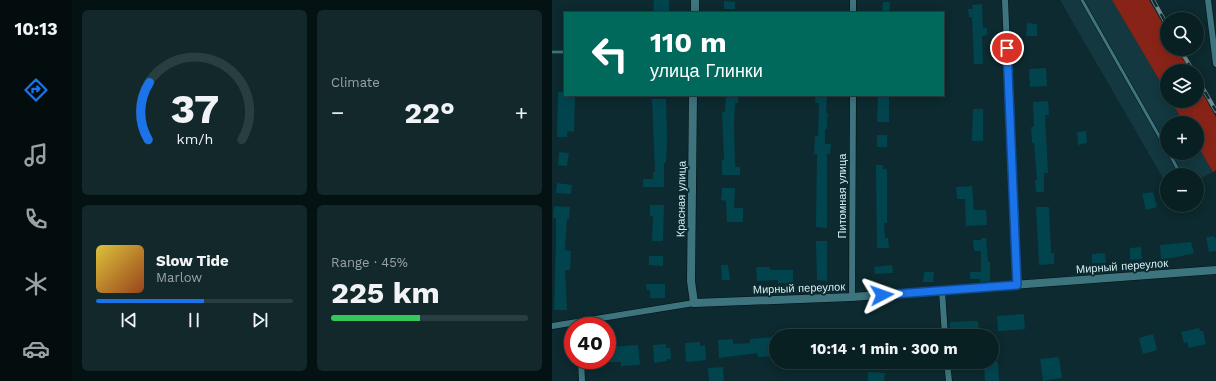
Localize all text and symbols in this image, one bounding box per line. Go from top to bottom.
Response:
map controls [1160,12,1204,212]
button: search [1160,12,1204,56]
text: 10:13 [14,18,58,39]
text: 110 m [650,26,727,59]
icon: left [584,28,636,80]
pin [990,31,1024,65]
icon: arrive [996,37,1018,59]
text: улица Глинки [650,60,763,81]
button: layers [1160,64,1204,108]
text: Climate [331,75,380,90]
icon: directions [22,76,50,104]
text: 37 [170,84,219,133]
text: 22° [404,95,455,130]
text: − [331,100,344,125]
text: + [515,100,528,125]
button: + [1160,116,1204,160]
text: km/h [176,131,213,147]
icon: music [22,141,50,169]
street label: Питомная улица [836,153,849,238]
street label: Красная улица [674,160,689,237]
button: − [1160,168,1204,212]
icon: phone [22,205,50,233]
text: Slow Tide [156,252,229,270]
text: Range · 45% [331,255,408,270]
street label: Мирный переулок [1076,257,1169,276]
icon: climate [22,270,50,298]
text: Marlow [156,270,202,285]
position arrow [861,274,903,316]
text: 225 km [331,275,440,310]
street label: Мирный переулок [753,280,846,297]
icon: previous [118,309,140,331]
icon: pause [183,309,205,331]
icon: next [249,309,271,331]
speed limit sign: 40 [564,317,616,369]
icon: car [22,335,50,363]
text: 10:14 · 1 min · 300 m [810,340,958,358]

